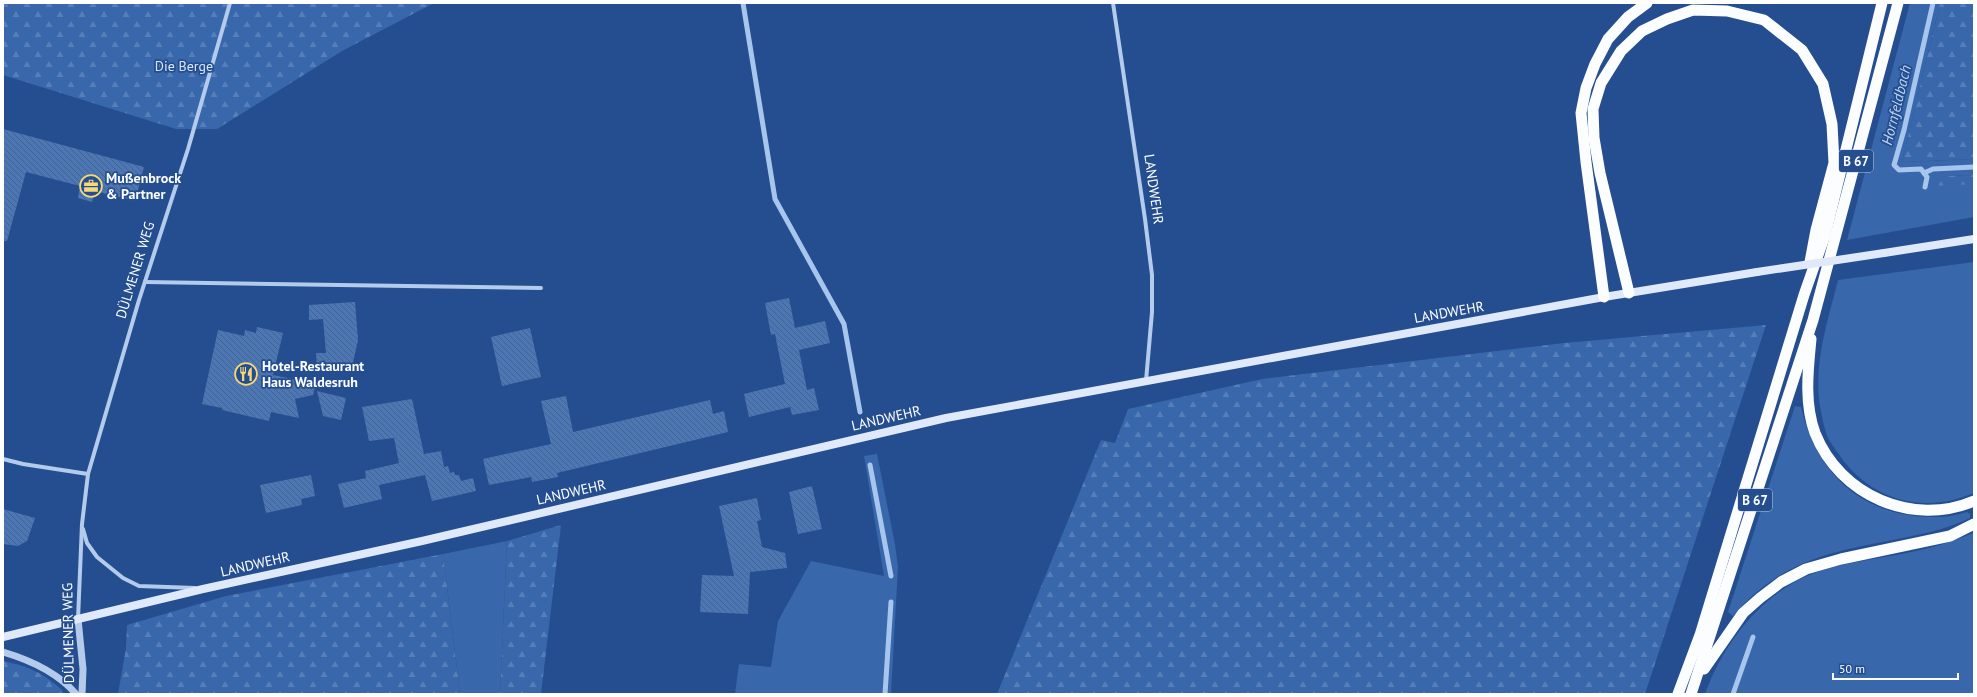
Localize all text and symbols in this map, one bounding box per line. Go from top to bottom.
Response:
park label: Die Berge [155,57,213,75]
water label: Hornfeldbach [1877,63,1915,147]
road number: B 67 [1839,150,1873,172]
street label: LANDWEHR [1140,153,1168,225]
place label: Mußenbrock & Partner [106,169,181,203]
office icon: Mußenbrock & Partner [78,173,104,199]
street label: DÜLMENER WEG [112,219,158,321]
street label: LANDWEHR [1413,297,1485,327]
place label: Hotel-Restaurant Haus Waldesruh [262,357,364,391]
restaurant icon: Hotel-Restaurant Haus Waldesruh [233,361,259,387]
street label: LANDWEHR [850,401,922,435]
street label: LANDWEHR [535,475,607,509]
road number: B 67 [1738,489,1772,511]
street label: LANDWEHR [219,547,291,581]
street label: DÜLMENER WEG [58,583,78,683]
scale bar [1833,655,1958,681]
text: 50 m [1839,661,1865,676]

